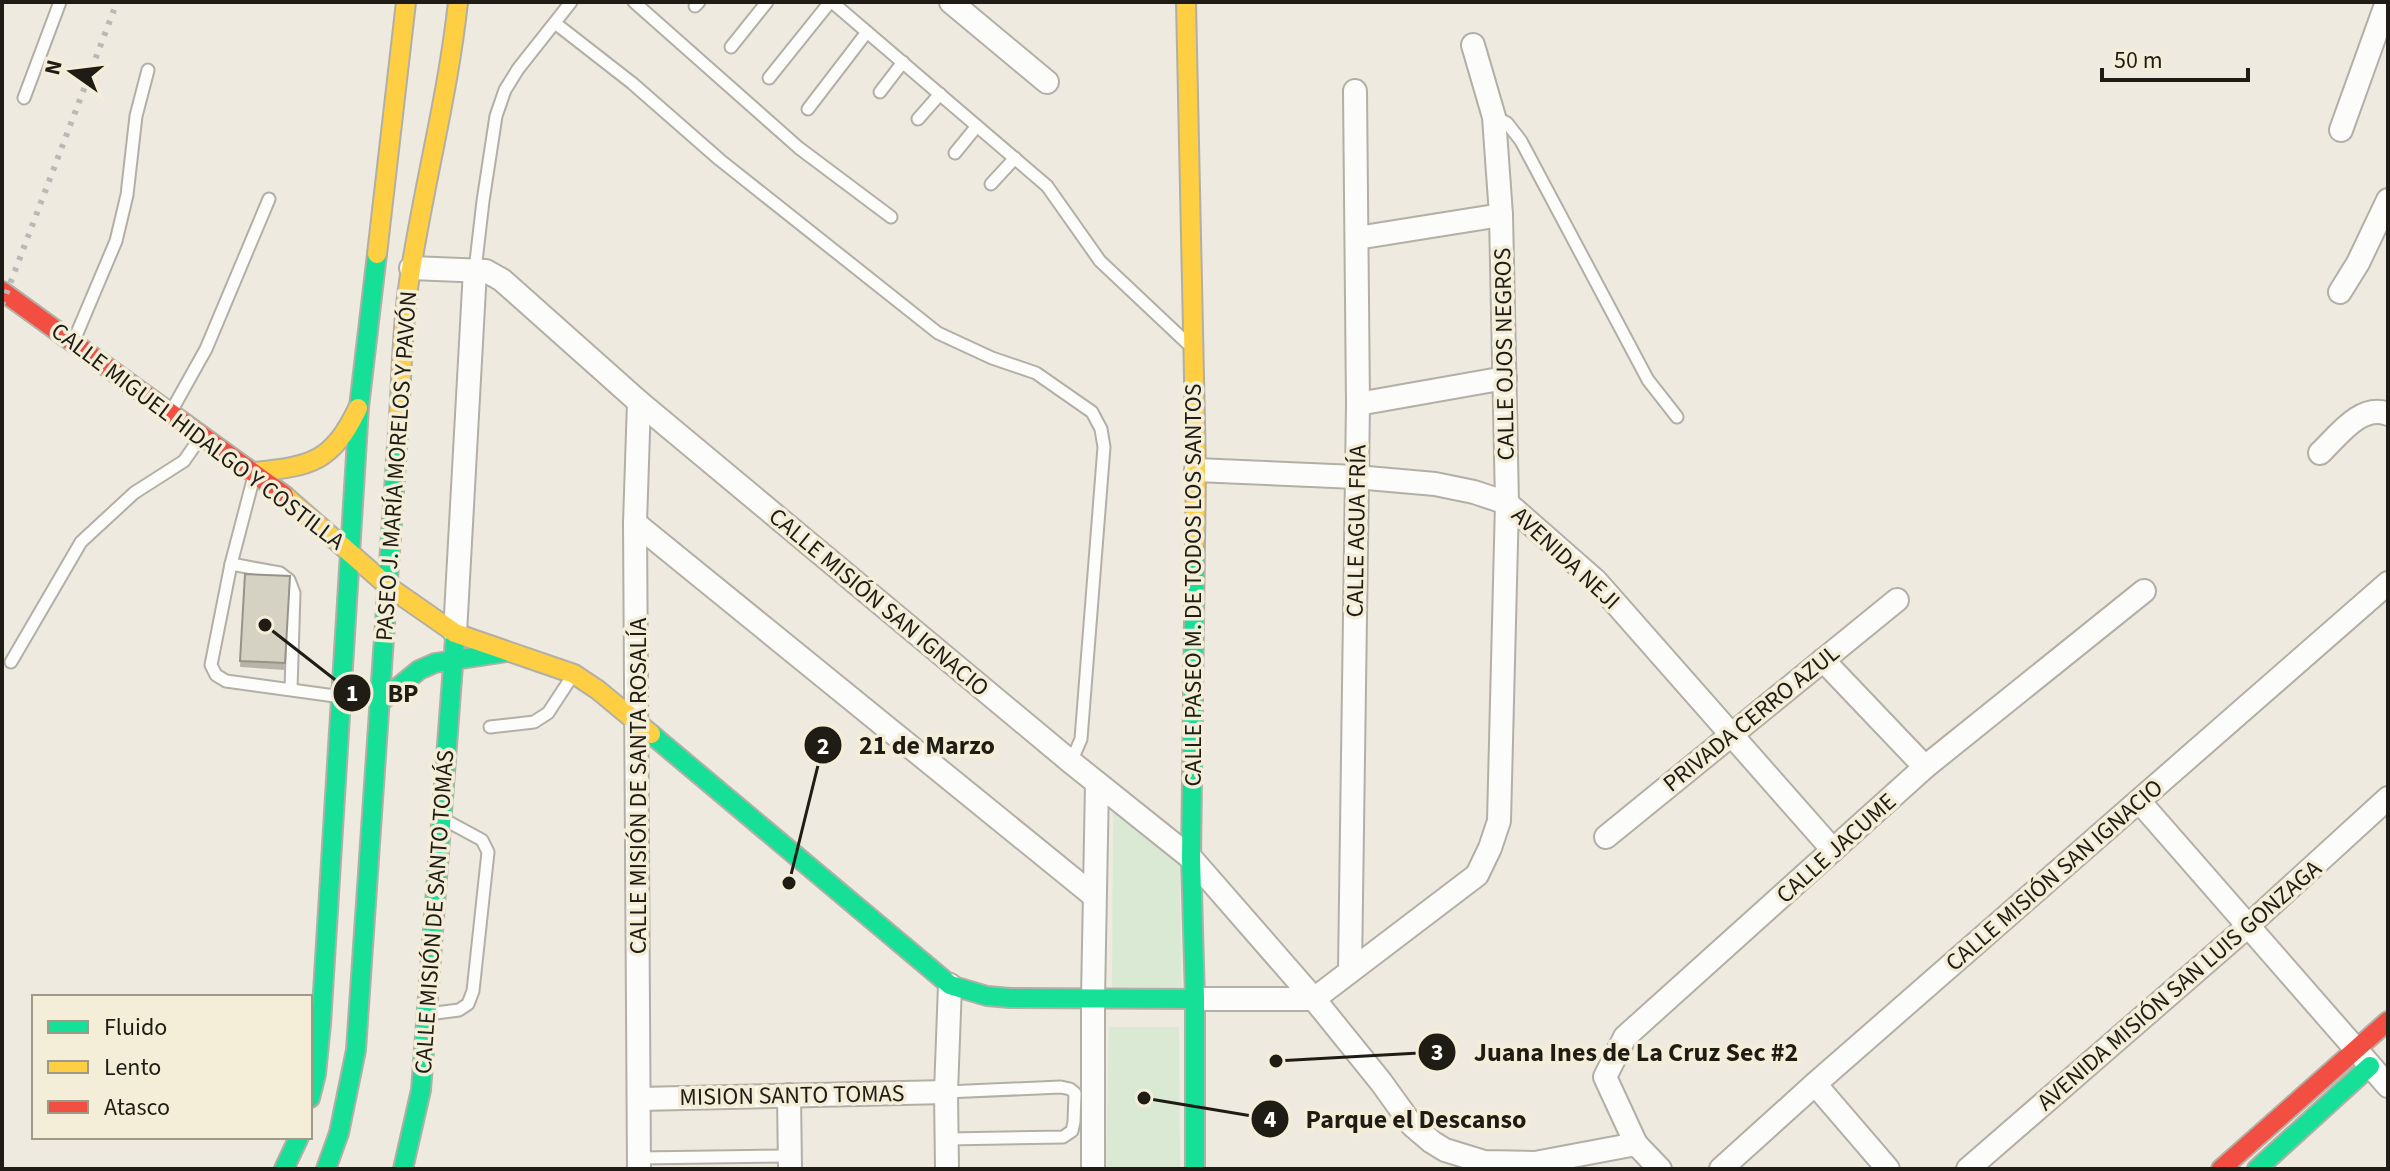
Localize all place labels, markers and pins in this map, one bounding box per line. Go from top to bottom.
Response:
callout: BP [332,668,435,718]
callout: 21 de Marzo [803,720,1011,770]
callout: Juana Ines de La Cruz Sec #2 [1417,1027,1814,1077]
callout: Parque el Descanso [1250,1094,1543,1144]

